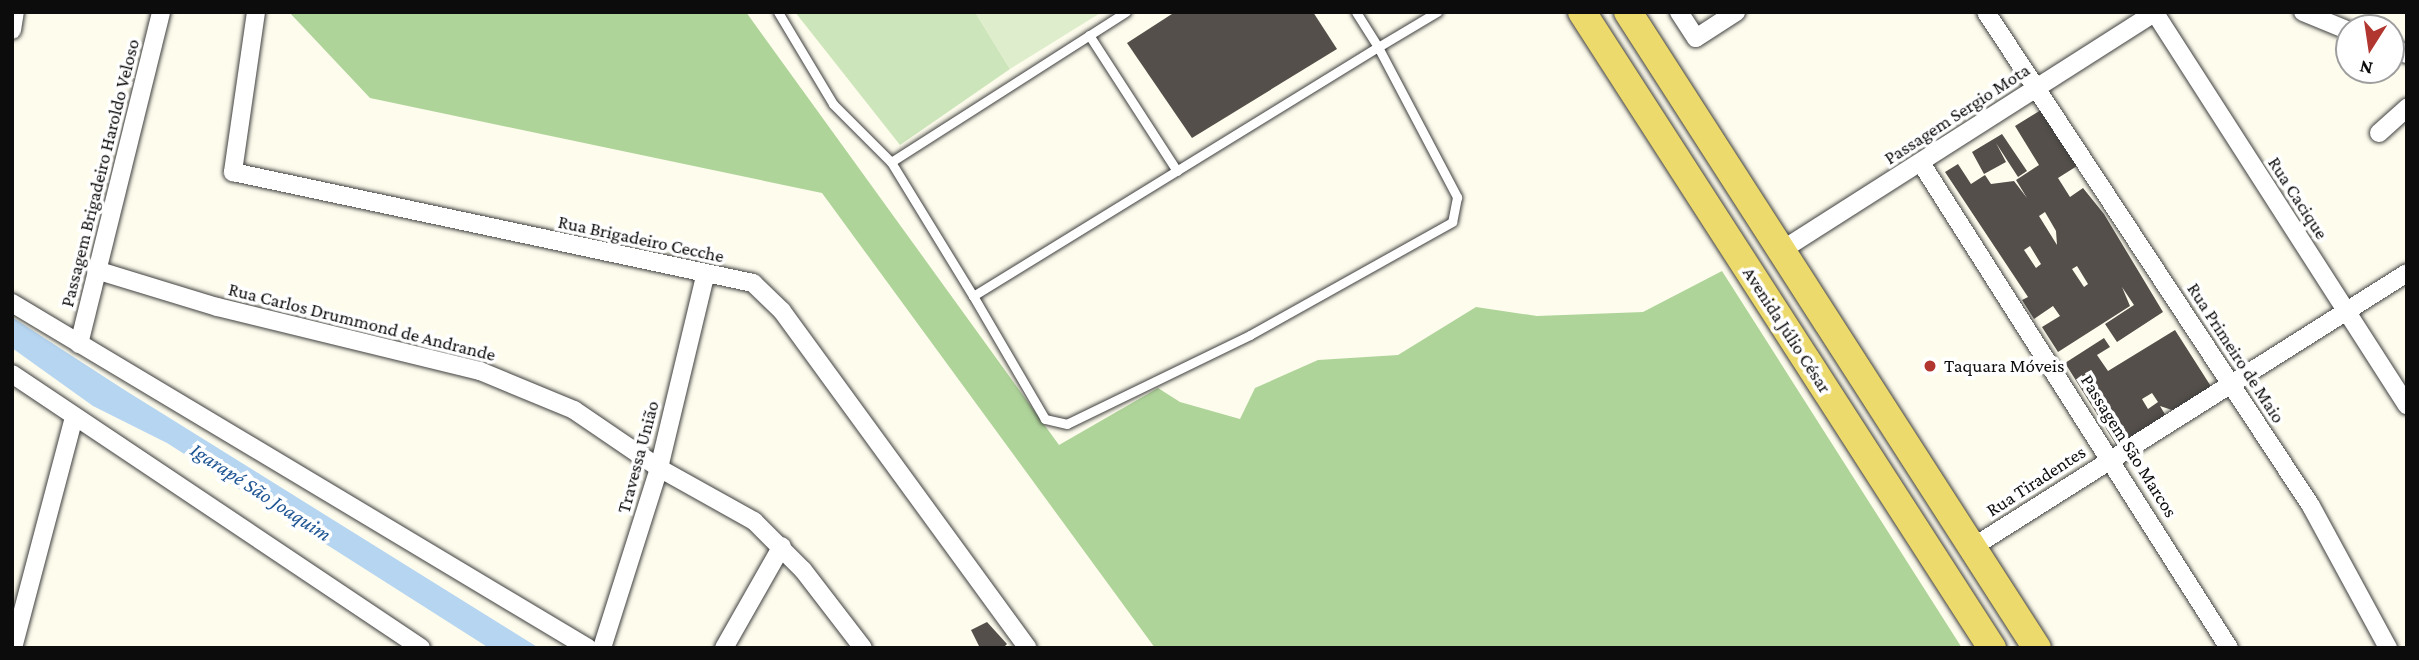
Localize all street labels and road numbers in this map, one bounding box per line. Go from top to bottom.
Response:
street label: Passagem Brigadeiro Haroldo Veloso [56,37,144,309]
street label: Passagem Sergio Mota [1880,58,2034,170]
street label: Rua Cacique [2263,153,2333,243]
street label: Rua Brigadeiro Cecche [556,210,726,268]
street label: Avenida Júlio César [1738,263,1836,397]
street label: Rua Carlos Drummond de Andrande [226,278,498,366]
street label: Rua Primeiro de Maio [2182,279,2290,427]
street label: Passagem São Marcos [2076,370,2182,522]
street label: Travessa União [612,398,664,516]
street label: Rua Tiradentes [1982,440,2090,522]

